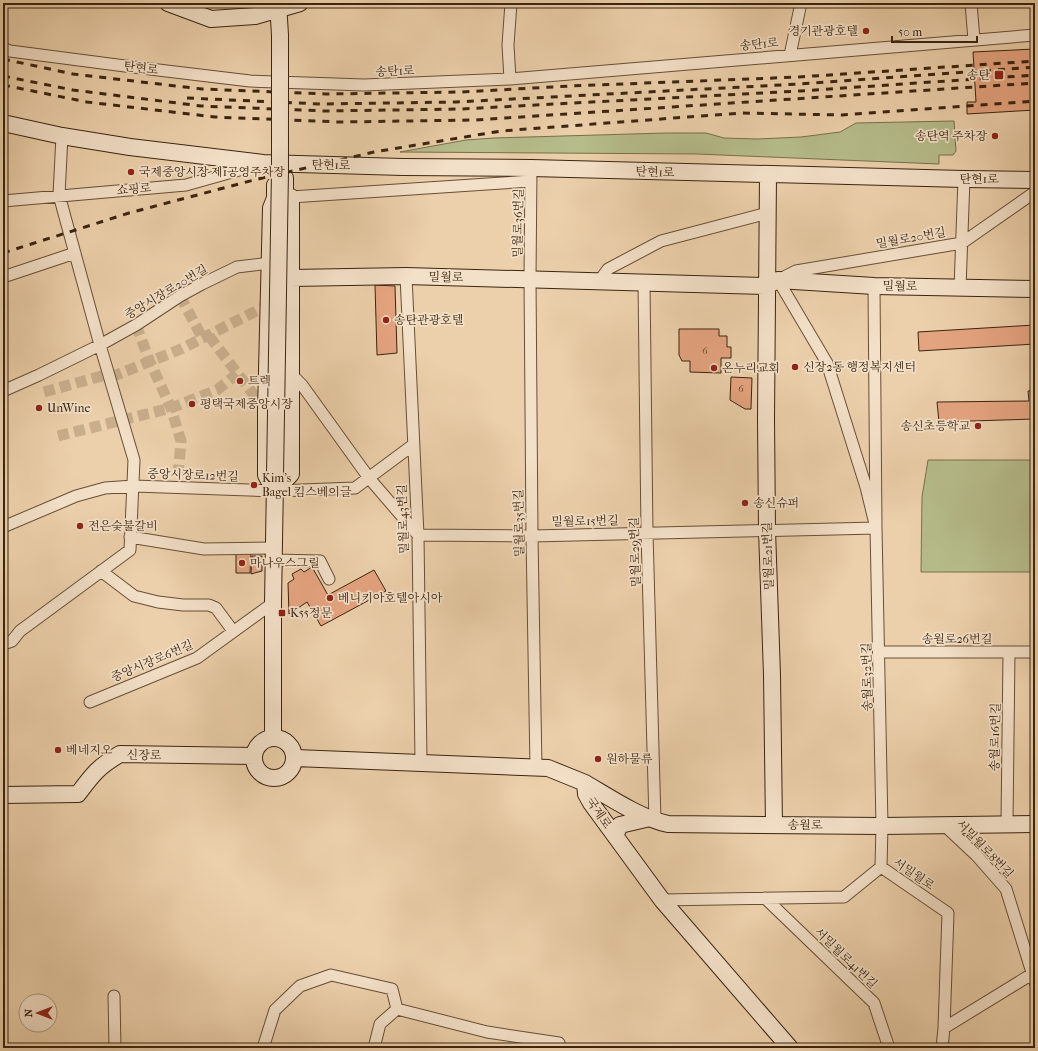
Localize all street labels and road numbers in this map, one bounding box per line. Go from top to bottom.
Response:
street label: 송탄1로 [739,35,779,53]
street label: 탄현로 [123,59,160,77]
street label: 송탄1로 [375,63,415,79]
street label: 탄현1로 [311,158,351,172]
street label: 탄현1로 [635,164,675,180]
street label: 탄현1로 [959,172,999,186]
street label: 쇼핑로 [116,180,152,197]
street label: 밀월로36번길 [510,188,526,258]
street label: 밀월로20번길 [875,225,947,251]
street label: 중앙시장로20번길 [122,262,210,322]
street label: 밀월로 [428,270,464,284]
street label: 밀월로 [882,279,918,293]
street label: 중앙시장로12번길 [147,466,239,484]
street label: 밀월로43번길 [395,484,411,554]
street label: 밀월로35번길 [511,489,527,557]
street label: 밀월로15번길 [551,513,619,529]
street label: 밀월로29번길 [627,517,643,587]
street label: 밀월로21번길 [760,522,776,590]
street label: 송월로26번길 [922,632,992,646]
street label: 중앙시장로6번길 [109,637,195,685]
street label: 송월로32번길 [859,642,875,712]
street label: 송월로16번길 [987,703,1003,771]
street label: 신장로 [126,748,162,762]
street label: 국제로 [583,795,615,832]
street label: 서밀월로8번길 [954,817,1016,881]
street label: 송월로 [788,818,823,832]
street label: 서밀월로 [891,855,937,893]
street label: 서밀월로41번길 [812,925,880,991]

